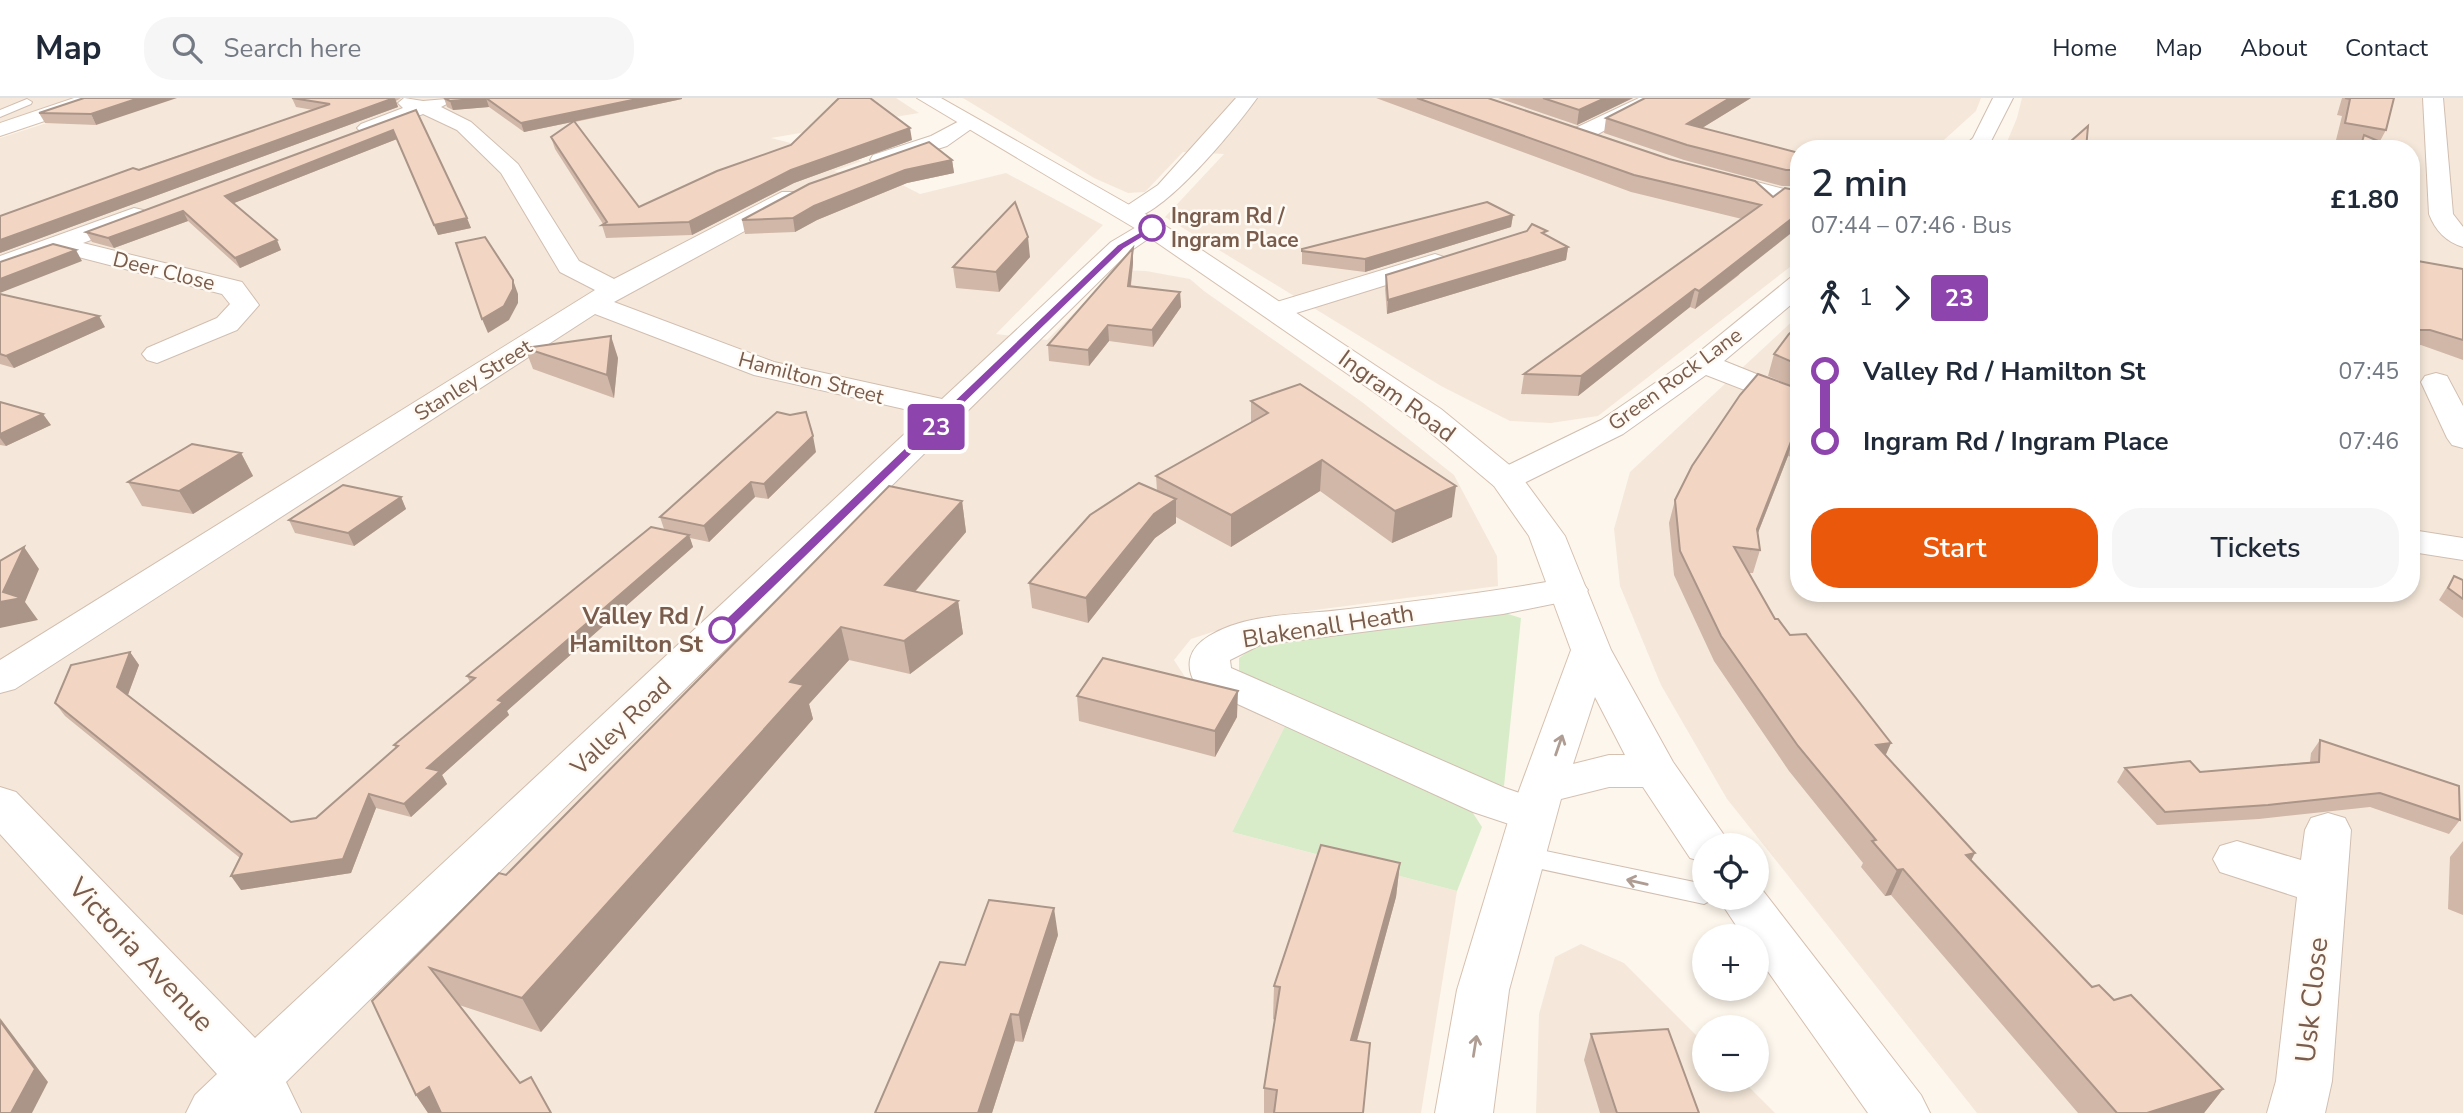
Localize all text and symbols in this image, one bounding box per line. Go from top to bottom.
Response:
search box [144,17,634,80]
text: Map [35,26,102,71]
icon: search [168,29,206,67]
text: Search here [224,31,361,66]
text: Home [2052,32,2117,64]
text: Map [2155,32,2202,64]
text: About [2240,32,2307,64]
text: Contact [2345,32,2428,64]
text: 2 min [1811,158,1908,209]
text: £1.80 [2330,182,2399,217]
place label: Ingram Rd / Ingram Place [1171,202,1299,254]
text: 07:44 – 07:46 · Bus [1811,210,2012,241]
marker: Ingram Rd / Ingram Place [1139,215,1165,241]
street label: Deer Close [110,245,218,297]
icon: walk [1811,279,1849,317]
icon: forward [1883,279,1921,317]
text: 1 [1859,282,1873,313]
text: 23 [1945,282,1974,314]
street label: Green Rock Lane [1602,321,1748,437]
street label: Stanley Street [409,332,538,427]
street label: Ingram Road [1332,343,1462,449]
street label: Hamilton Street [735,345,887,411]
text: Valley Rd / Hamilton St [1863,354,2146,389]
text: 07:45 [2339,356,2399,387]
line badge: 23 [904,404,968,450]
text: 23 [922,411,950,443]
text: Ingram Rd / Ingram Place [1863,424,2169,459]
text: 07:46 [2339,426,2399,457]
button: Start [1811,508,2098,588]
button: Tickets [2112,508,2399,588]
street label: Blakenall Heath [1240,597,1416,655]
place label: Valley Rd / Hamilton St [569,600,704,660]
marker: Valley Rd / Hamilton St [709,617,735,643]
street label: Valley Road [563,670,678,783]
one-way arrow [1554,734,1566,756]
map controls [1692,833,1769,1092]
button: locate [1692,833,1769,910]
street label: Victoria Avenue [59,869,222,1040]
one-way arrow [1626,875,1649,888]
button: + [1692,924,1769,1001]
street label: Usk Close [2287,935,2337,1065]
button: − [1692,1015,1769,1092]
one-way arrow [1468,1035,1481,1057]

